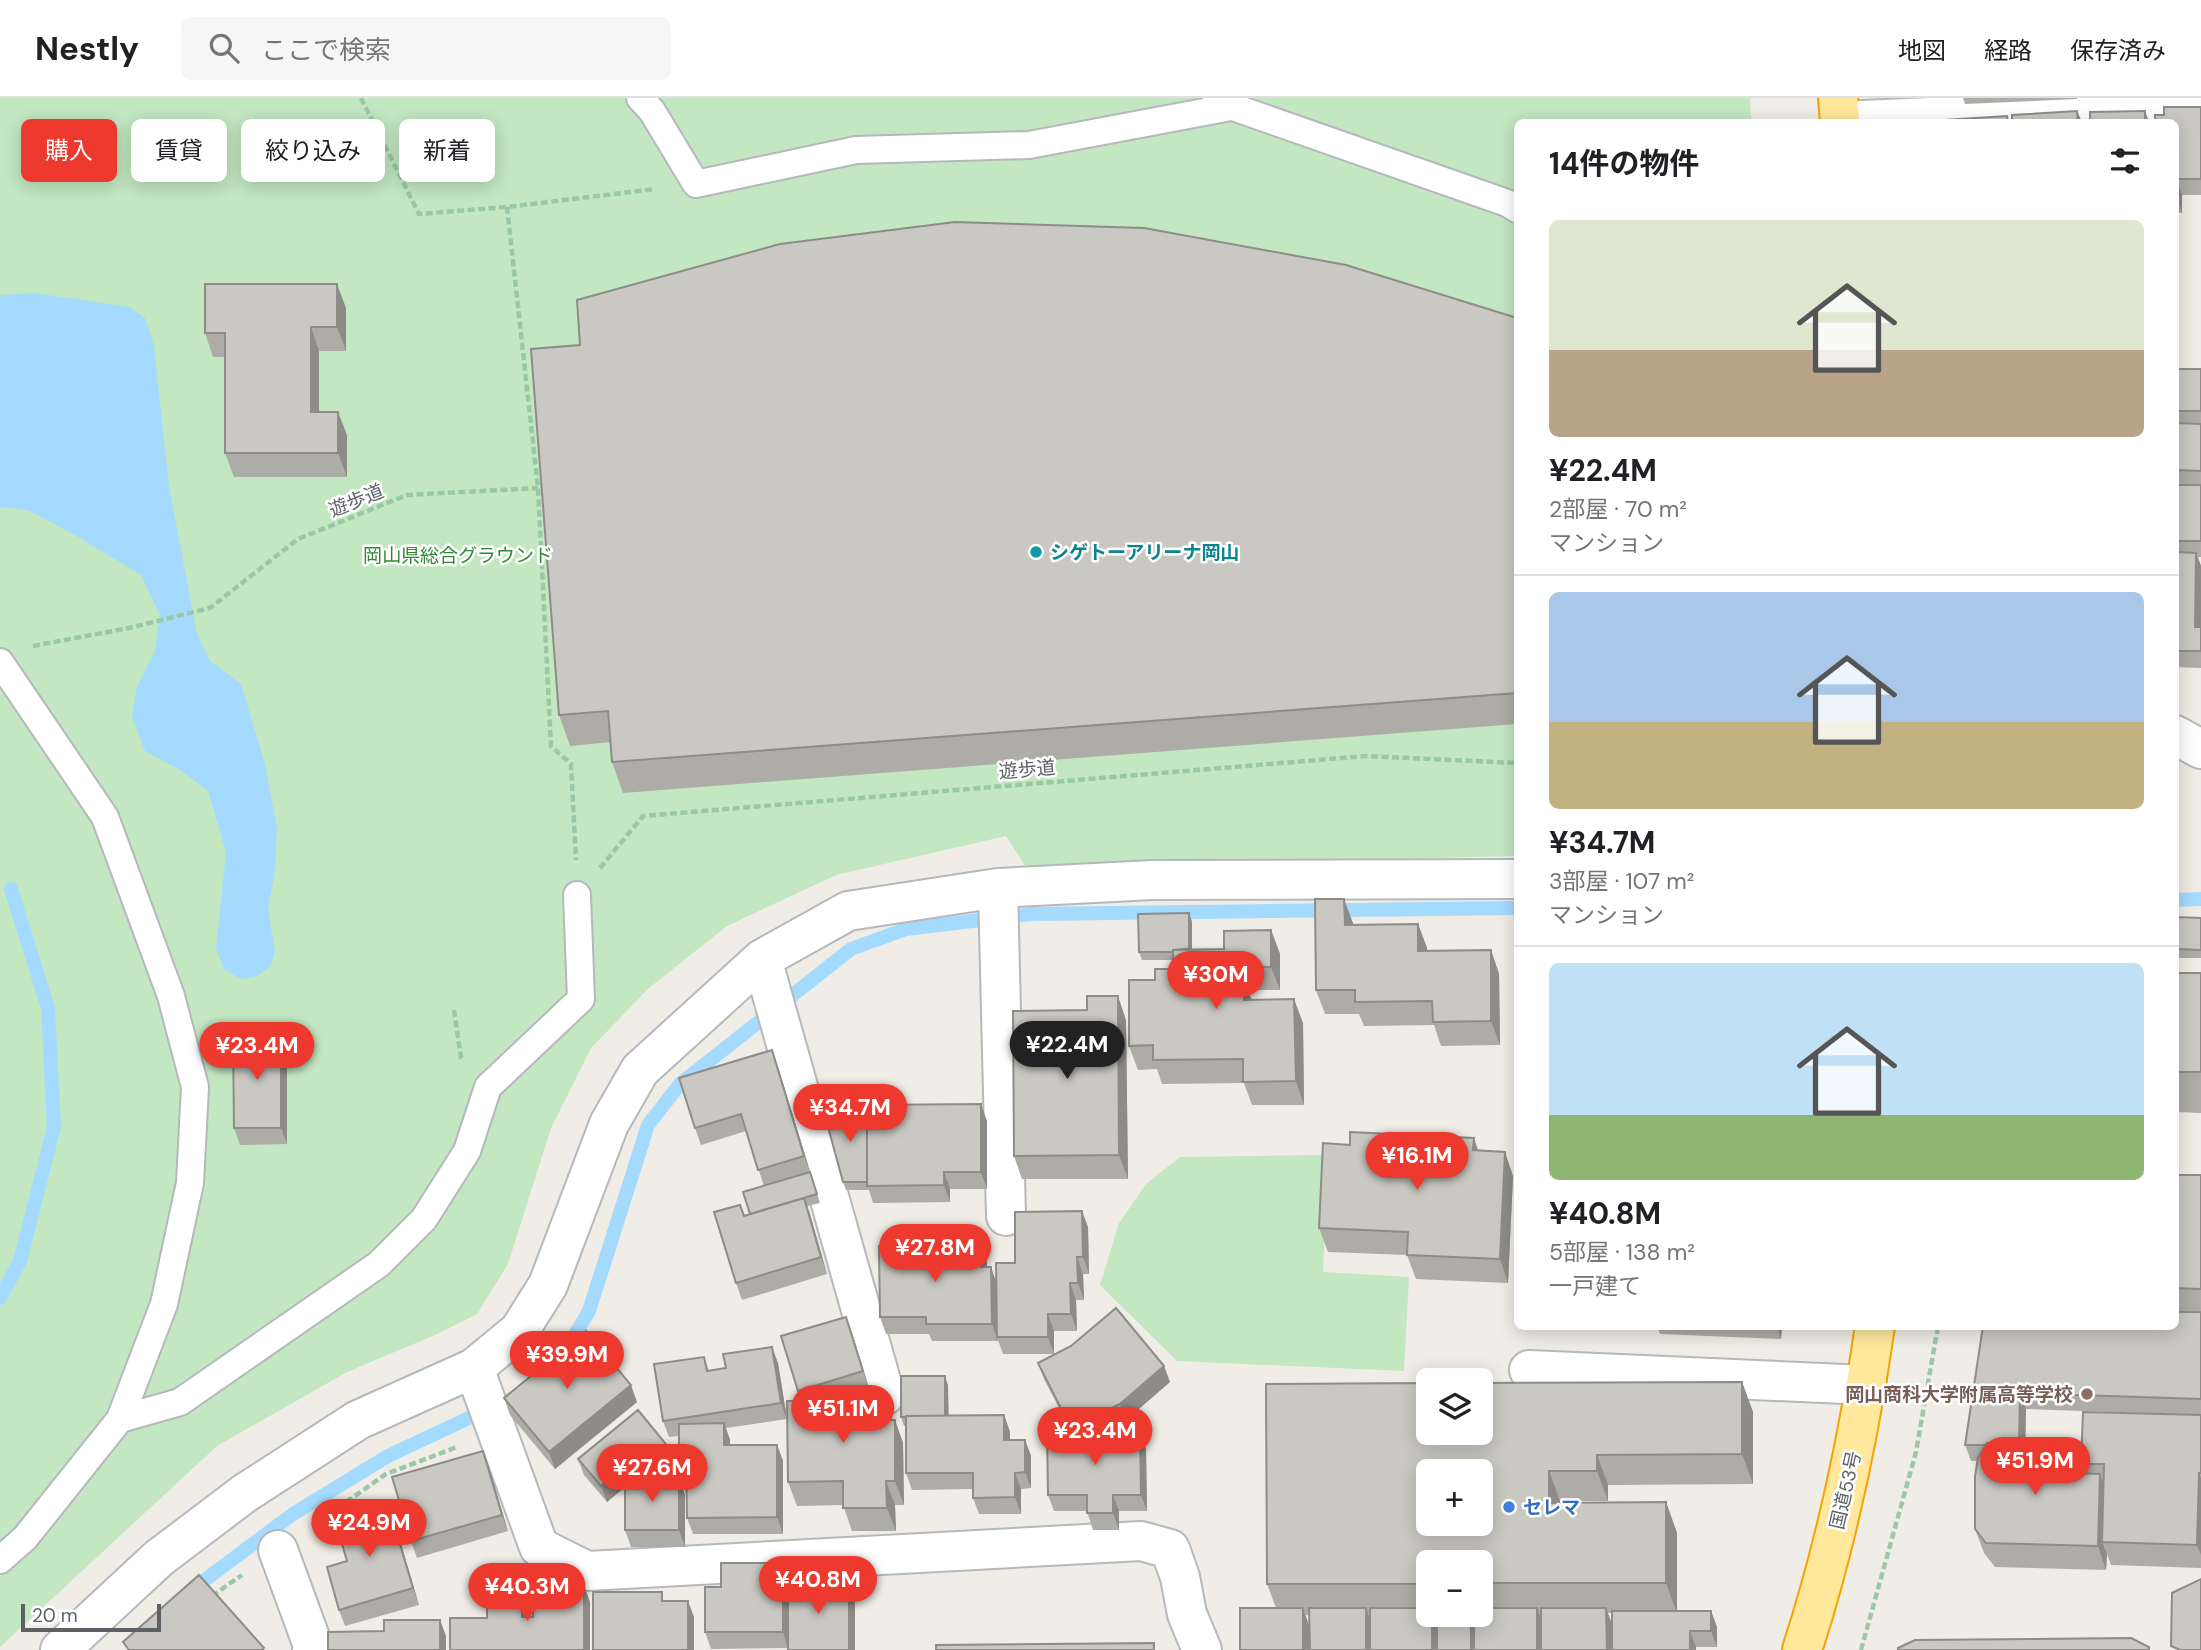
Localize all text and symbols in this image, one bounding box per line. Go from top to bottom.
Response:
search box [181,17,671,80]
text: Nestly [35,27,139,70]
icon: search [205,29,243,67]
text: ここで検索 [261,33,391,67]
text: 地図 [1898,35,1946,66]
text: 経路 [1984,35,2032,66]
text: 保存済み [2070,35,2166,66]
chip: 購入 [21,119,117,182]
chip: 賃貸 [131,119,227,182]
chip: 絞り込み [241,119,385,182]
chip: 新着 [399,119,495,182]
icon: filters [2106,142,2144,180]
text: 14件の物件 [1549,144,1699,183]
icon: home [1784,265,1910,391]
text: ¥22.4M [1549,451,1657,490]
street label: 遊歩道 [325,478,387,523]
text: 2部屋 · 70 m² [1549,494,1687,524]
text: マンション [1549,528,1664,558]
place label: シゲトーアリーナ岡山 [1050,540,1239,565]
park label: 岡山県総合グラウンド [363,543,553,568]
marker: シゲトーアリーナ岡山 [1028,544,1044,560]
icon: home [1784,637,1910,763]
street label: 遊歩道 [998,755,1057,784]
text: ¥34.7M [1549,823,1655,862]
text: 3部屋 · 107 m² [1549,866,1694,896]
text: マンション [1549,900,1664,930]
pin: ¥30M [1175,951,1257,1011]
text: ¥30M [1183,959,1249,989]
icon: home [1784,1008,1910,1134]
pin: ¥22.4M [1010,1021,1124,1081]
pin: ¥23.4M [200,1023,314,1082]
text: ¥22.4M [1026,1029,1108,1059]
text: ¥23.4M [215,1030,299,1060]
pin: ¥34.7M [793,1084,907,1144]
text: ¥34.7M [809,1092,891,1122]
pin: ¥16.1M [1360,1132,1474,1192]
text: ¥16.1M [1382,1140,1452,1170]
text: ¥40.8M [1549,1194,1661,1233]
pin: ¥27.8M [878,1224,992,1284]
text: ¥27.8M [895,1232,975,1262]
text: 5部屋 · 138 m² [1549,1237,1695,1267]
text: 一戸建て [1549,1271,1641,1301]
pin: ¥39.9M [510,1332,624,1391]
text: ¥39.9M [526,1339,608,1369]
map controls [1416,1368,1493,1627]
button: layers [1416,1368,1493,1445]
place label: 岡山商科大学附属高等学校 [1845,1382,2073,1407]
pin: ¥51.1M [786,1386,900,1445]
marker: 岡山商科大学附属高等学校 [2079,1386,2095,1402]
text: ¥51.1M [807,1393,879,1423]
pin: ¥23.4M [1038,1408,1152,1467]
text: ¥23.4M [1053,1415,1137,1445]
pin: ¥51.9M [1978,1438,2092,1497]
pin: ¥27.6M [595,1444,709,1504]
text: ¥51.9M [1996,1445,2074,1475]
street label: 国道53号 [1824,1448,1867,1532]
text: ¥27.6M [612,1452,692,1482]
button: + [1416,1459,1493,1536]
place label: セレマ [1523,1495,1580,1520]
marker: セレマ [1501,1499,1517,1515]
pin: ¥24.9M [312,1500,426,1559]
text: ¥24.9M [327,1507,411,1537]
button: − [1416,1550,1493,1627]
pin: ¥40.8M [761,1556,875,1616]
pin: ¥40.3M [470,1564,584,1623]
text: ¥40.8M [775,1564,861,1594]
text: ¥40.3M [484,1571,570,1601]
scale bar [21,1601,161,1633]
text: 20 m [32,1603,78,1628]

